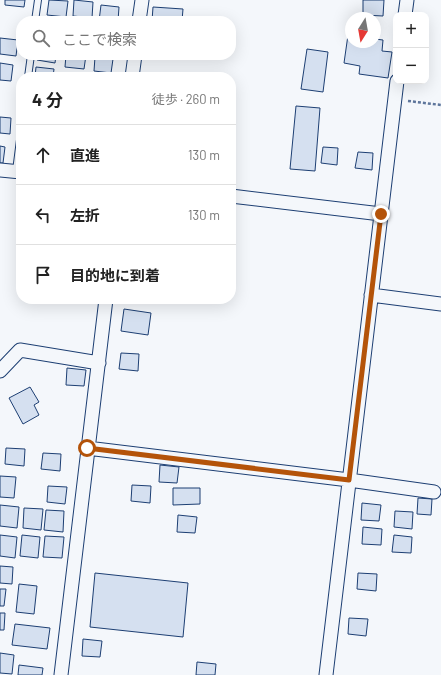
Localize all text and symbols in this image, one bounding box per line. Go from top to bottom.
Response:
north arrow [345,12,381,48]
map controls [393,12,429,84]
button: + [393,12,429,48]
search box [16,16,236,60]
icon: search [30,27,52,49]
text: ここで検索 [62,30,137,48]
button: − [393,48,429,84]
text: 4 分 [32,89,63,109]
text: 徒歩 · 260 m [152,91,220,107]
icon: ahead [32,144,54,166]
text: 直進 [70,146,100,164]
text: 130 m [188,147,220,163]
icon: left [32,204,54,226]
route end [372,205,390,223]
text: 左折 [70,206,100,224]
text: 130 m [188,207,220,223]
icon: arrive [32,264,54,286]
text: 目的地に到着 [70,266,160,284]
route start [78,439,96,457]

